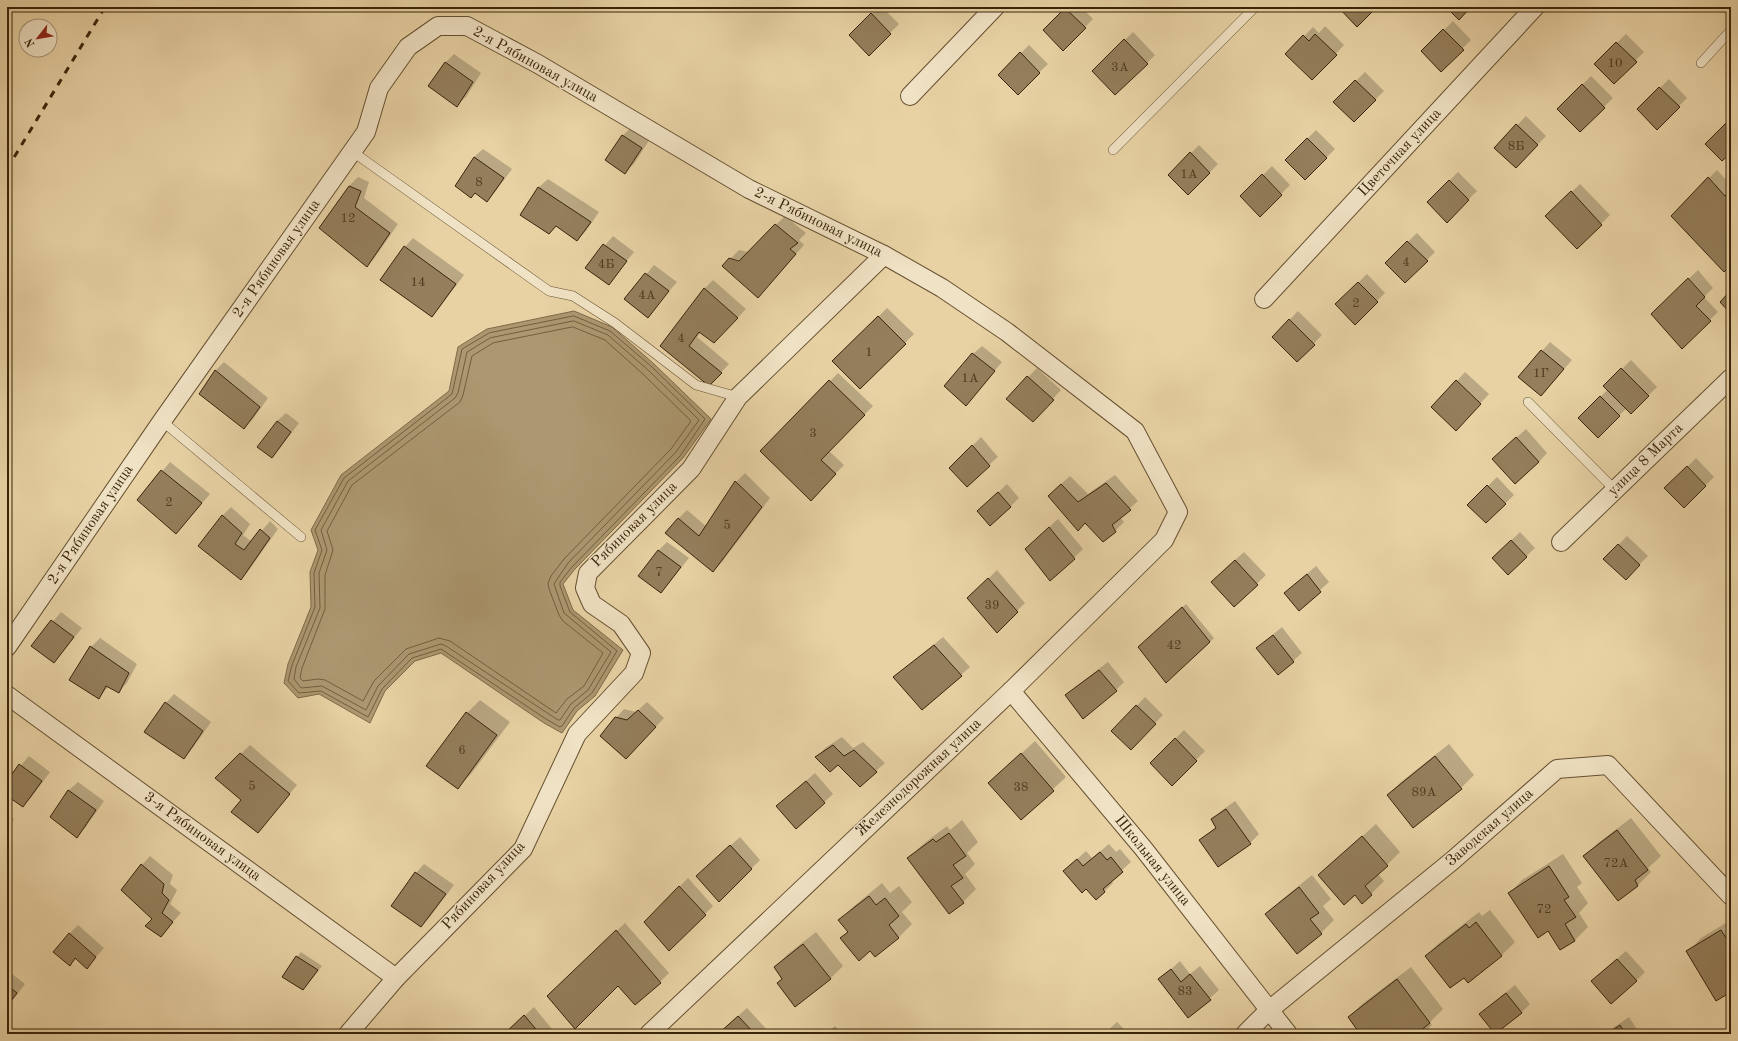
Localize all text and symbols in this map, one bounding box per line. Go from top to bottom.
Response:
north arrow [18,18,58,58]
street label: 2-я Рябиновая улица [470,24,601,106]
text: N [24,35,38,49]
house number: 10 [1607,57,1623,70]
house number: 3А [1111,61,1129,74]
street label: Цветочная улица [1356,106,1445,200]
house number: 8Б [1508,140,1524,153]
house number: 1А [1180,168,1198,181]
house number: 8 [475,176,483,189]
street label: 2-я Рябиновая улица [752,185,885,261]
street label: 2-я Рябиновая улица [231,197,324,321]
house number: 12 [340,212,356,225]
house number: 4 [1402,256,1410,269]
house number: 4Б [598,258,614,271]
house number: 14 [410,276,426,289]
house number: 4А [638,289,656,302]
house number: 2 [1352,297,1360,310]
house number: 4 [677,332,685,345]
house number: 1 [865,346,873,359]
house number: 1Г [1533,367,1549,380]
house number: 1А [961,372,979,385]
street label: улица 8 Марта [1606,420,1687,499]
house number: 3 [809,427,817,440]
street label: 2-я Рябиновая улица [46,462,137,587]
street label: Рябиновая улица [589,479,681,571]
house number: 2 [165,496,173,509]
house number: 5 [723,519,731,532]
house number: 7 [655,566,663,579]
house number: 39 [984,599,1000,612]
house number: 42 [1166,639,1182,652]
street label: Железнодорожная улица [854,716,985,840]
house number: 6 [458,744,466,757]
house number: 5 [248,780,256,793]
house number: 38 [1013,781,1029,794]
house number: 89А [1411,786,1437,799]
street label: Заводская улица [1443,786,1537,870]
street label: 3-я Рябиновая улица [141,790,264,885]
street label: Школьная улица [1111,813,1193,909]
street label: Рябиновая улица [440,839,529,933]
house number: 72А [1603,857,1629,870]
house number: 72 [1536,903,1552,916]
house number: 83 [1177,985,1193,998]

